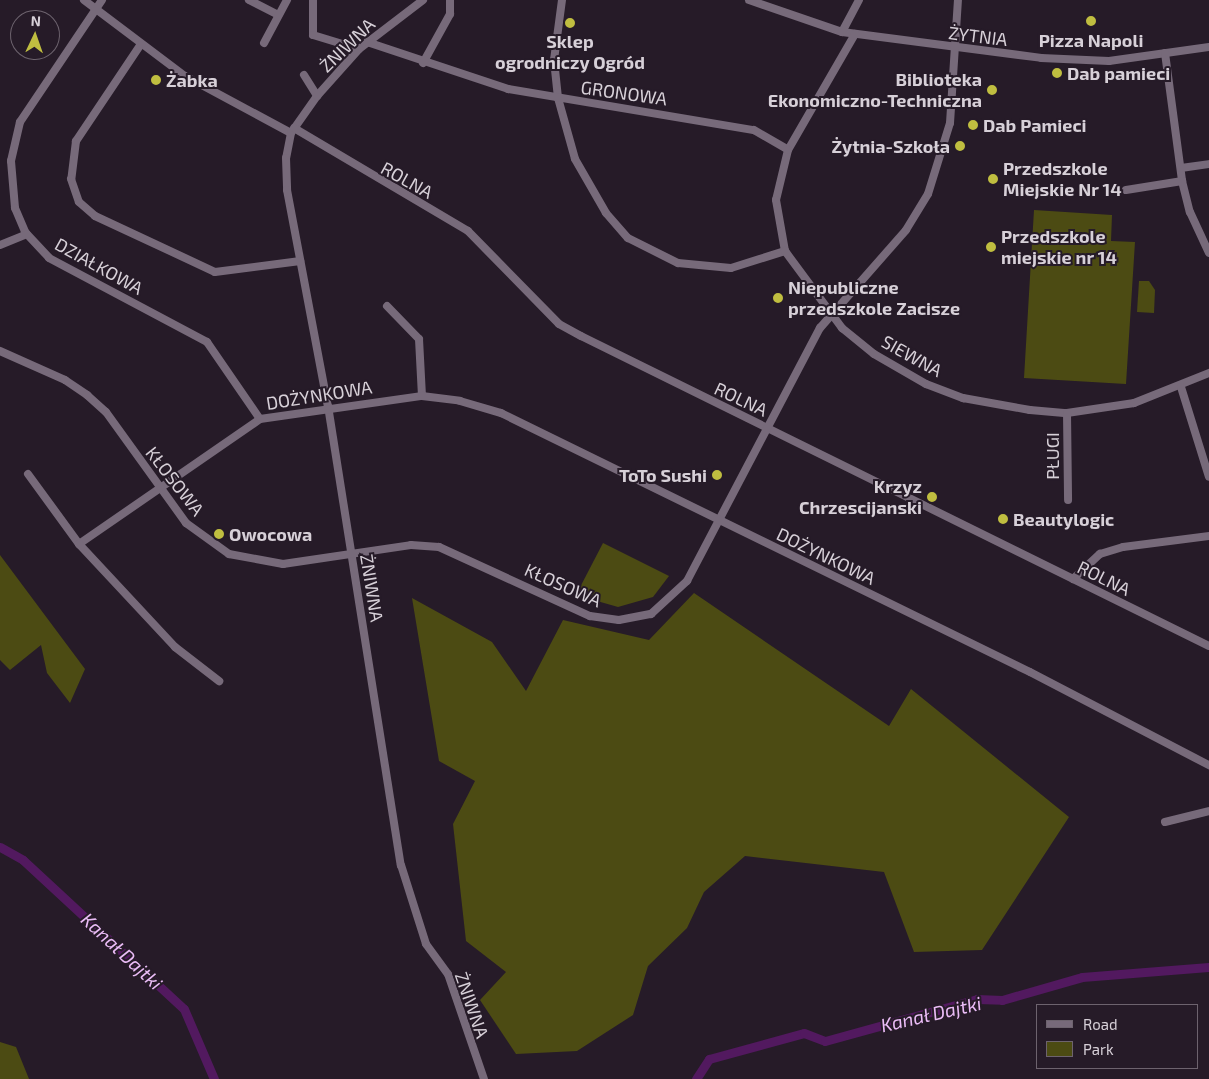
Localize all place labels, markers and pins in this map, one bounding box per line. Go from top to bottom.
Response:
marker: Pizza Napoli [1085,15,1097,27]
marker: Sklep ogrodniczy Ogród [564,17,576,29]
place label: Pizza Napoli [1039,29,1143,51]
place label: Sklep ogrodniczy Ogród [495,31,645,74]
place label: Dab pamieci [1067,62,1170,84]
marker: Dab pamieci [1051,67,1063,79]
place label: Żabka [166,69,218,91]
place label: Biblioteka Ekonomiczno-Techniczna [768,69,982,112]
marker: Żabka [150,74,162,86]
marker: Biblioteka Ekonomiczno-Techniczna [986,84,998,96]
place label: Dab Pamieci [983,114,1087,136]
marker: Dab Pamieci [967,119,979,131]
place label: Żytnia-Szkoła [831,135,950,157]
marker: Żytnia-Szkoła [954,140,966,152]
place label: Przedszkole Miejskie Nr 14 [1003,158,1122,200]
marker: Przedszkole Miejskie Nr 14 [987,173,999,185]
place label: Przedszkole miejskie nr 14 [1001,226,1117,268]
marker: Przedszkole miejskie nr 14 [985,241,997,253]
place label: Niepubliczne przedszkole Zacisze [788,277,960,320]
marker: Niepubliczne przedszkole Zacisze [772,292,784,304]
place label: ToTo Sushi [619,464,707,486]
marker: ToTo Sushi [711,469,723,481]
place label: Krzyz Chrzescijanski [799,476,922,518]
marker: Krzyz Chrzescijanski [926,491,938,503]
place label: Beautylogic [1013,508,1114,530]
marker: Beautylogic [997,513,1009,525]
place label: Owocowa [229,523,312,545]
marker: Owocowa [213,528,225,540]

